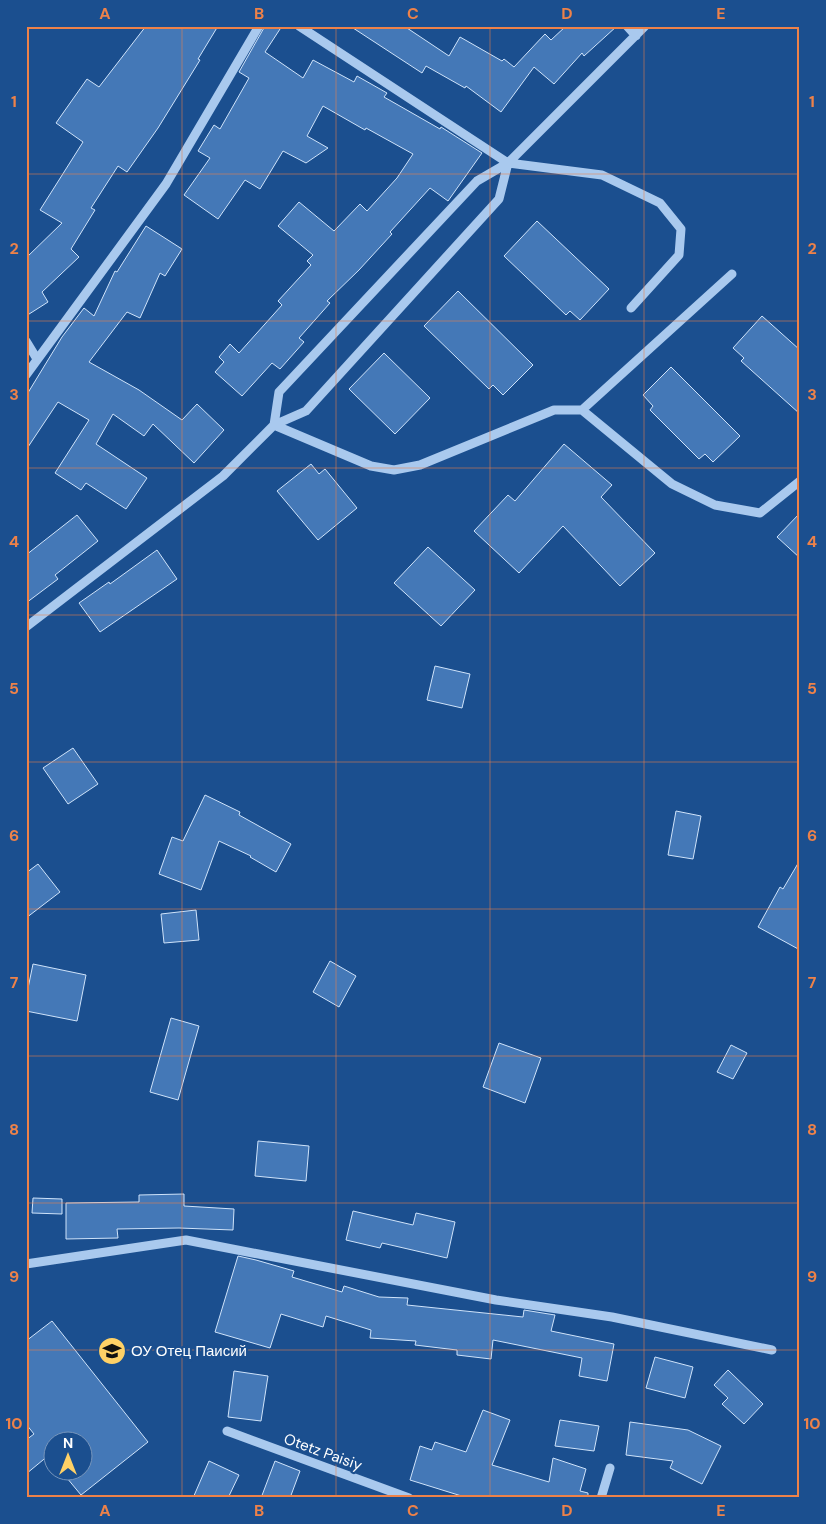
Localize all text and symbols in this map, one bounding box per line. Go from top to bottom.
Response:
text: A [99,3,111,24]
text: B [254,3,264,24]
text: C [407,3,419,24]
text: D [561,3,573,24]
text: E [716,3,726,24]
text: 1 [11,91,17,112]
text: 1 [809,91,815,112]
text: 2 [9,238,19,259]
text: 2 [807,238,817,259]
text: 3 [9,384,19,405]
text: 3 [807,384,817,405]
text: 4 [9,531,19,552]
text: 4 [807,531,817,552]
text: 5 [9,678,19,699]
text: 5 [807,678,817,699]
text: 6 [9,825,19,846]
text: 6 [807,825,817,846]
text: 7 [10,972,19,993]
text: 7 [808,972,817,993]
text: 8 [9,1119,19,1140]
text: 8 [807,1119,817,1140]
text: 9 [9,1266,19,1287]
text: 9 [807,1266,817,1287]
school or university icon: ОУ Отец Паисий [97,1336,127,1366]
place label: ОУ Отец Паисий [131,1341,247,1361]
text: 10 [5,1413,23,1434]
text: 10 [803,1413,821,1434]
street label: Otetz Paisiy [281,1429,366,1476]
north arrow [42,1432,92,1482]
text: N [63,1434,73,1452]
text: A [99,1500,111,1521]
text: B [254,1500,264,1521]
text: C [407,1500,419,1521]
text: D [561,1500,573,1521]
text: E [716,1500,726,1521]

